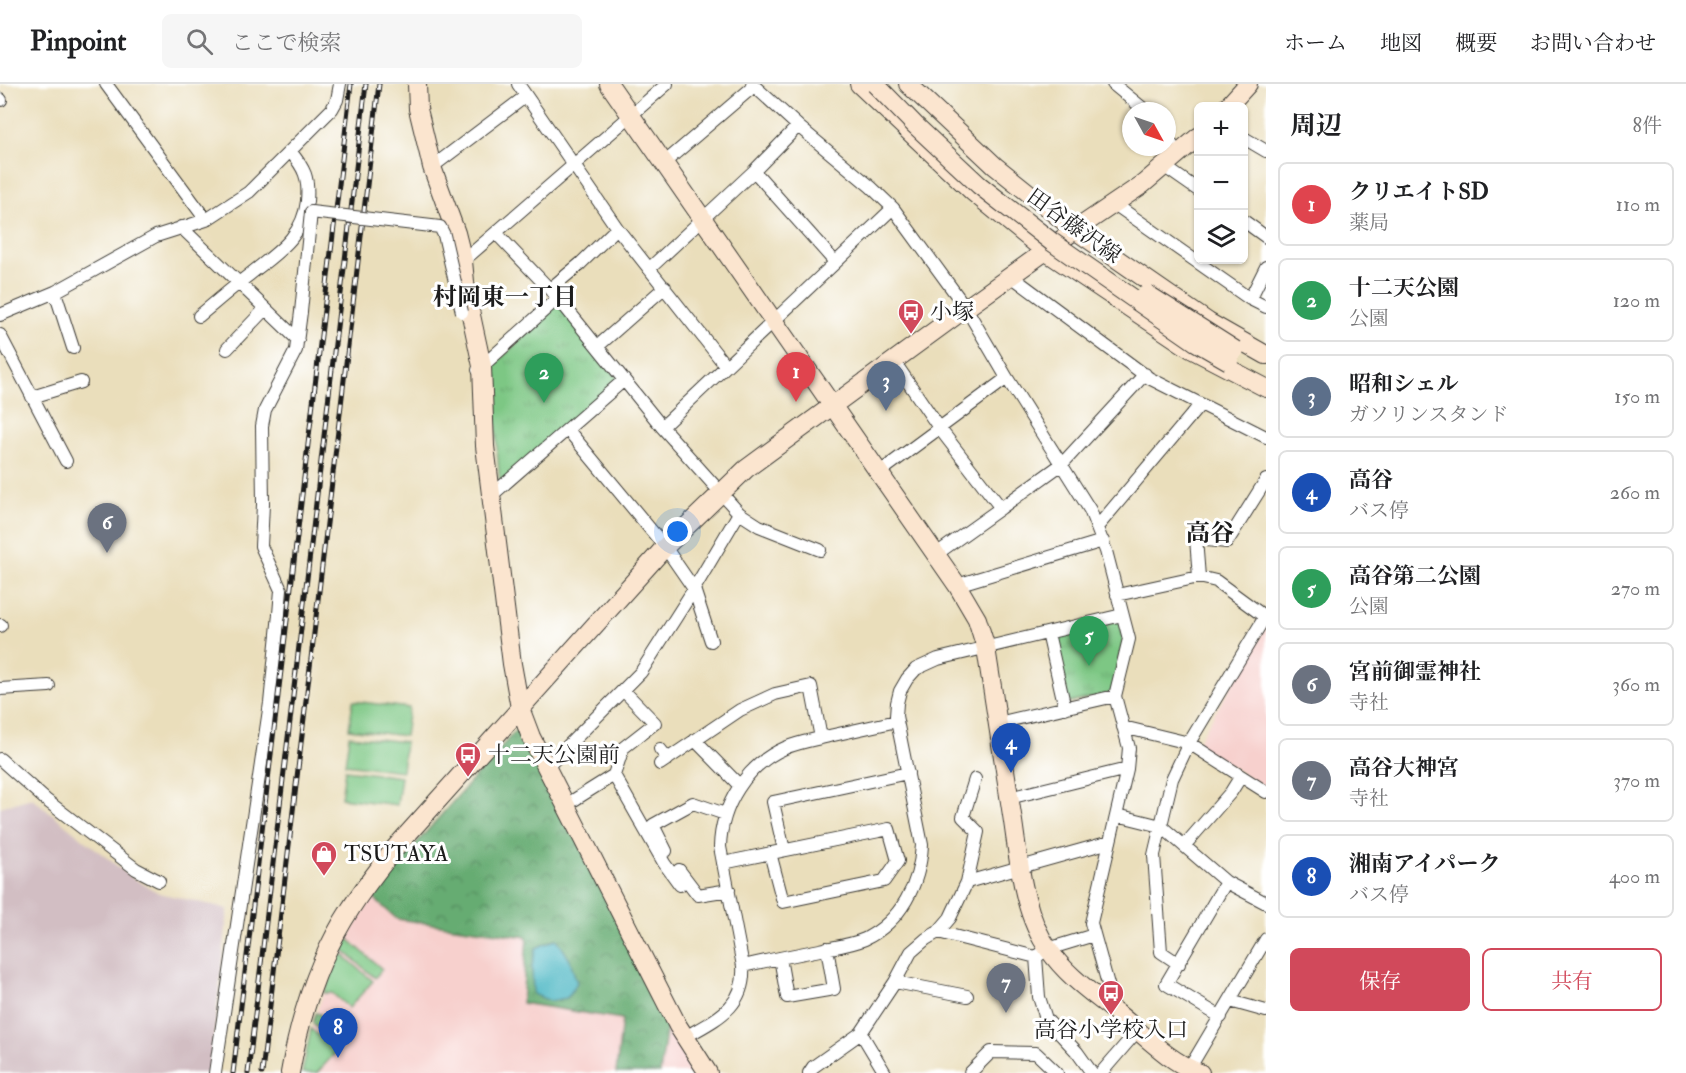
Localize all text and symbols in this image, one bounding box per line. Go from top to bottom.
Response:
search box [162,14,582,68]
text: Pinpoint [30,24,126,59]
icon: search [183,25,216,58]
text: ここで検索 [231,29,341,57]
text: ホーム [1284,30,1347,57]
text: 地図 [1380,30,1422,57]
text: 概要 [1455,30,1497,57]
text: お問い合わせ [1530,30,1656,57]
north arrow [1122,102,1176,156]
map controls [1194,102,1248,264]
button: + [1194,102,1248,156]
text: 周辺 [1290,110,1342,142]
text: 8件 [1633,113,1662,138]
button: − [1194,156,1248,210]
text: クリエイトSD [1349,178,1489,206]
street label: 田谷藤沢線 [1021,182,1127,270]
text: 1 [1308,192,1315,217]
text: 110 m [1616,192,1660,217]
button: layers [1194,210,1248,264]
text: 薬局 [1349,210,1389,235]
text: 十二天公園 [1349,274,1459,302]
district label: 村岡東一丁目 [433,282,577,313]
text: 2 [1306,288,1317,313]
text: 120 m [1613,288,1660,313]
bus stop icon: 小塚 [896,297,926,335]
place label: 小塚 [930,298,974,326]
text: 公園 [1349,306,1389,331]
pin: 1 [776,352,816,402]
pin: 2 [524,354,564,403]
pin: 3 [866,362,906,411]
text: 昭和シェル [1349,370,1459,398]
text: 3 [1308,384,1315,409]
text: 150 m [1614,384,1660,409]
text: ガソリンスタンド [1349,402,1508,427]
text: 高谷 [1349,466,1393,494]
text: 4 [1306,480,1317,505]
text: 260 m [1610,480,1660,505]
text: バス停 [1349,498,1409,523]
pin: 6 [88,504,126,553]
your location [663,517,692,546]
district label: 高谷 [1186,518,1234,549]
text: 高谷第二公園 [1349,562,1481,590]
text: 5 [1307,576,1316,601]
text: 270 m [1611,576,1660,601]
text: 公園 [1349,594,1389,619]
pin: 5 [1070,616,1108,666]
text: 宮前御霊神社 [1349,658,1481,686]
text: 6 [1306,672,1317,697]
text: 360 m [1612,672,1660,697]
text: 寺社 [1349,690,1389,715]
pin: 4 [992,724,1030,773]
bus stop icon: 十二天公園前 [453,740,483,778]
place label: 十二天公園前 [488,741,620,769]
text: 高谷大神宮 [1349,754,1459,782]
text: 7 [1307,768,1316,793]
text: 370 m [1613,768,1660,793]
text: 寺社 [1349,786,1389,811]
shop icon: TSUTAYA [309,839,339,877]
place label: TSUTAYA [344,840,448,868]
text: 湘南アイパーク [1349,850,1501,878]
text: 8 [1307,864,1316,889]
text: 400 m [1609,864,1660,889]
text: バス停 [1349,882,1409,907]
button: 保存 [1290,948,1470,1011]
button: 共有 [1482,948,1662,1011]
pin: 7 [986,964,1026,1013]
bus stop icon: 高谷小学校入口 [1096,978,1126,1016]
pin: 8 [318,1008,358,1058]
place label: 高谷小学校入口 [1034,1016,1188,1044]

